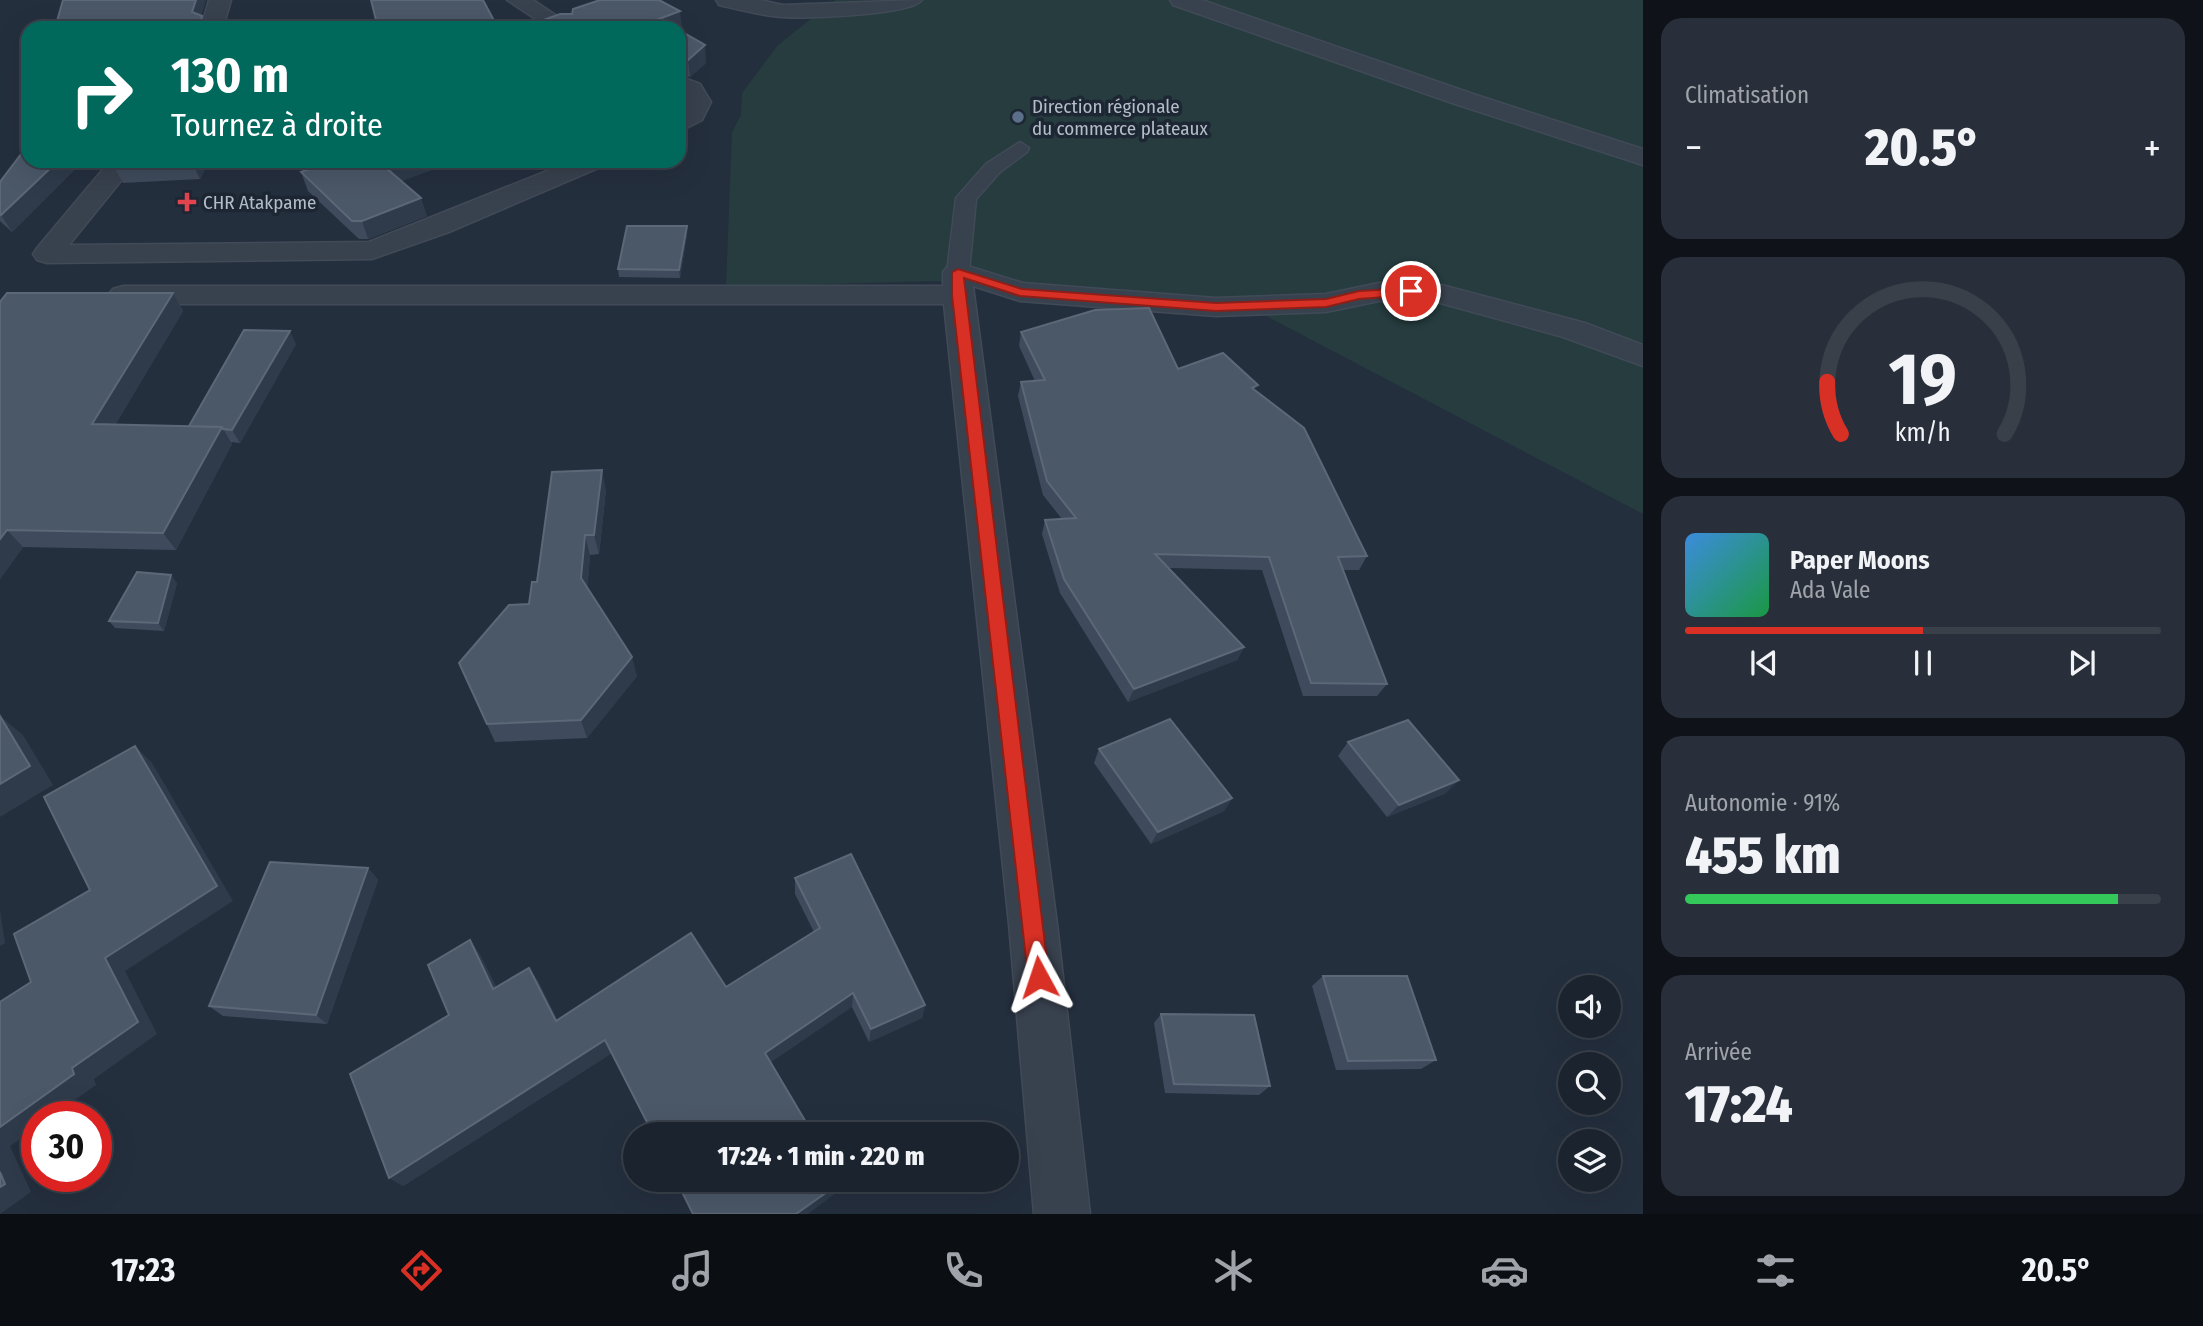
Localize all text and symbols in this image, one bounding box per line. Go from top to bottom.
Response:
text: 130 m [171,46,289,105]
icon: right [56,49,147,140]
text: Climatisation [1685,81,1809,109]
place label: Direction régionale du commerce plateaux [1032,95,1208,140]
text: Tournez à droite [171,106,383,144]
marker: Direction régionale du commerce plateaux [1010,109,1026,125]
text: 20.5° [1865,116,1981,179]
text: − [1685,125,1702,171]
text: + [2144,125,2161,171]
place label: CHR Atakpame [203,191,316,214]
marker: CHR Atakpame [177,192,197,212]
pin [1381,261,1441,321]
icon: arrive [1392,272,1430,310]
text: 19 [1889,336,1957,423]
text: km/h [1895,418,1951,448]
text: Paper Moons [1790,545,1930,576]
text: Ada Vale [1790,576,1870,604]
icon: previous [1745,644,1783,682]
icon: pause [1904,644,1942,682]
icon: next [2063,644,2101,682]
text: Autonomie · 91% [1685,789,1840,817]
text: 455 km [1685,824,1841,887]
position arrow [1002,940,1076,1014]
map controls [1558,975,1621,1192]
button: sound [1558,975,1621,1038]
text: Arrivée [1685,1038,1752,1066]
button: search [1558,1052,1621,1115]
text: 17:24 [1685,1073,1793,1136]
speed limit sign: 30 [21,1101,112,1192]
button: layers [1558,1129,1621,1192]
text: 17:24 · 1 min · 220 m [717,1141,925,1172]
icon: directions [397,1246,446,1295]
icon: music [668,1246,717,1295]
icon: phone [939,1246,988,1295]
icon: climate [1209,1246,1258,1295]
icon: car [1480,1246,1529,1295]
icon: filters [1751,1246,1800,1295]
text: 17:23 [111,1251,175,1289]
text: 20.5° [2022,1251,2092,1289]

